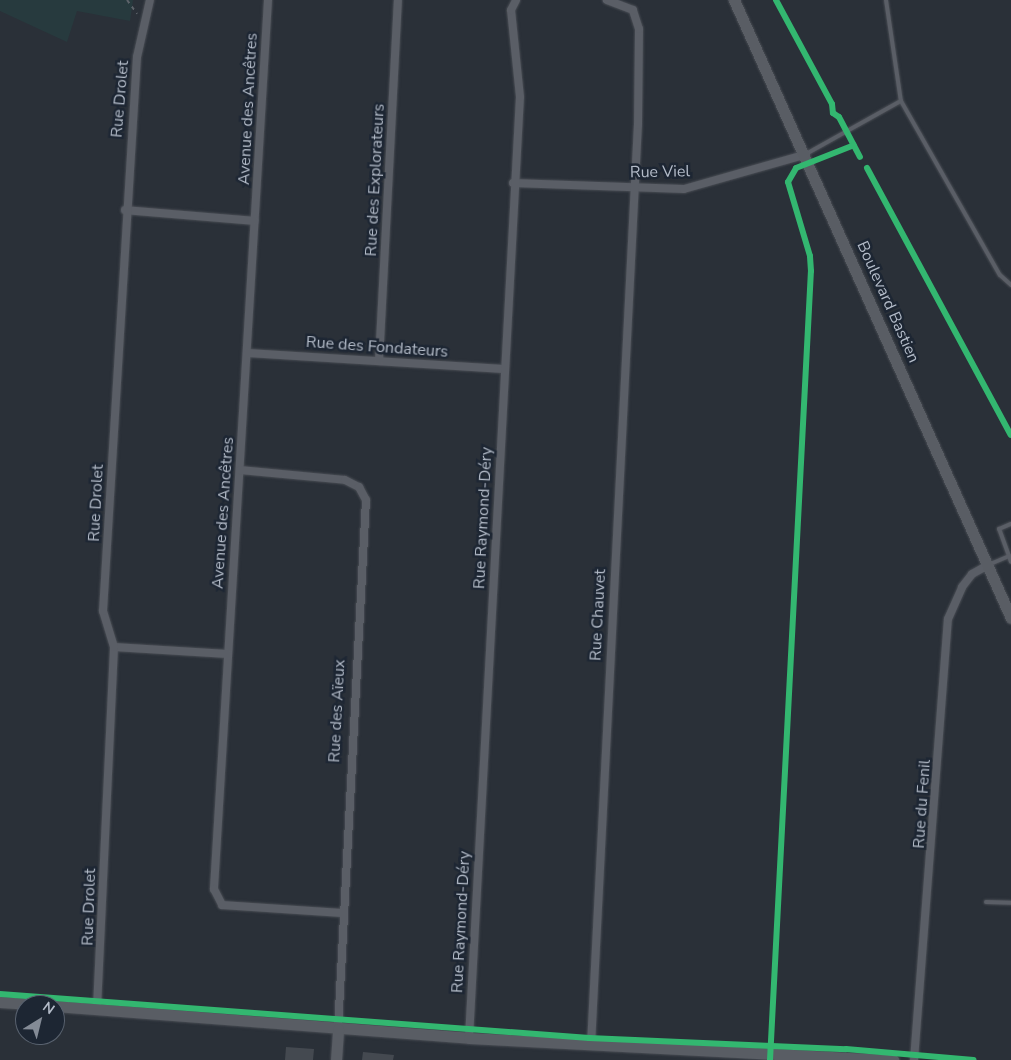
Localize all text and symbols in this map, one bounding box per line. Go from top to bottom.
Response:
street label: Avenue des Ancêtres [234,33,262,185]
street label: Rue Drolet [107,60,133,138]
street label: Rue des Explorateurs [361,103,389,257]
street label: Rue Viel [630,162,690,182]
street label: Boulevard Bastien [853,238,923,366]
street label: Rue des Fondateurs [305,332,449,362]
street label: Avenue des Ancêtres [208,436,238,590]
street label: Rue Raymond-Déry [470,446,496,590]
street label: Rue Drolet [84,464,108,542]
street label: Rue Chauvet [586,569,610,661]
street label: Rue des Aïeux [325,659,349,763]
street label: Rue du Fenil [909,759,935,849]
street label: Rue Raymond-Déry [448,850,474,994]
street label: Rue Drolet [78,868,100,946]
north arrow [15,995,65,1045]
text: N [39,997,58,1019]

